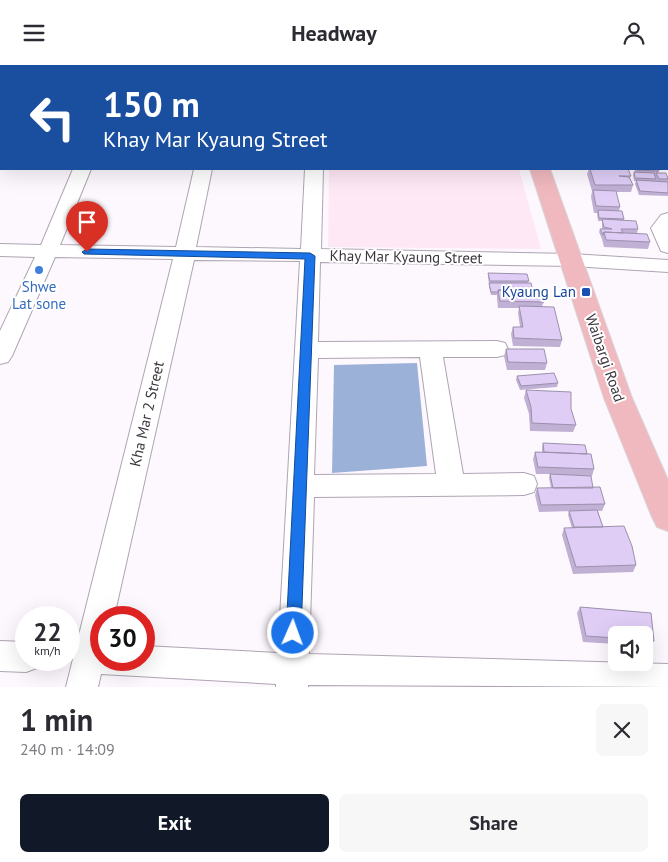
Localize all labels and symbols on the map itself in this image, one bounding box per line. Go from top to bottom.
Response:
pin [66,201,108,252]
street label: Khay Mar Kyaung Street [329,246,483,267]
marker: Shwe Lat sone [33,264,45,276]
place label: Shwe Lat sone [12,277,66,313]
place label: Kyaung Lan [502,282,576,301]
marker: Kyaung Lan [580,286,592,298]
street label: Waibargi Road [582,311,629,404]
street label: Kha Mar 2 Street [125,359,168,468]
speed limit sign: 30 [90,606,155,671]
position arrow [266,606,318,658]

